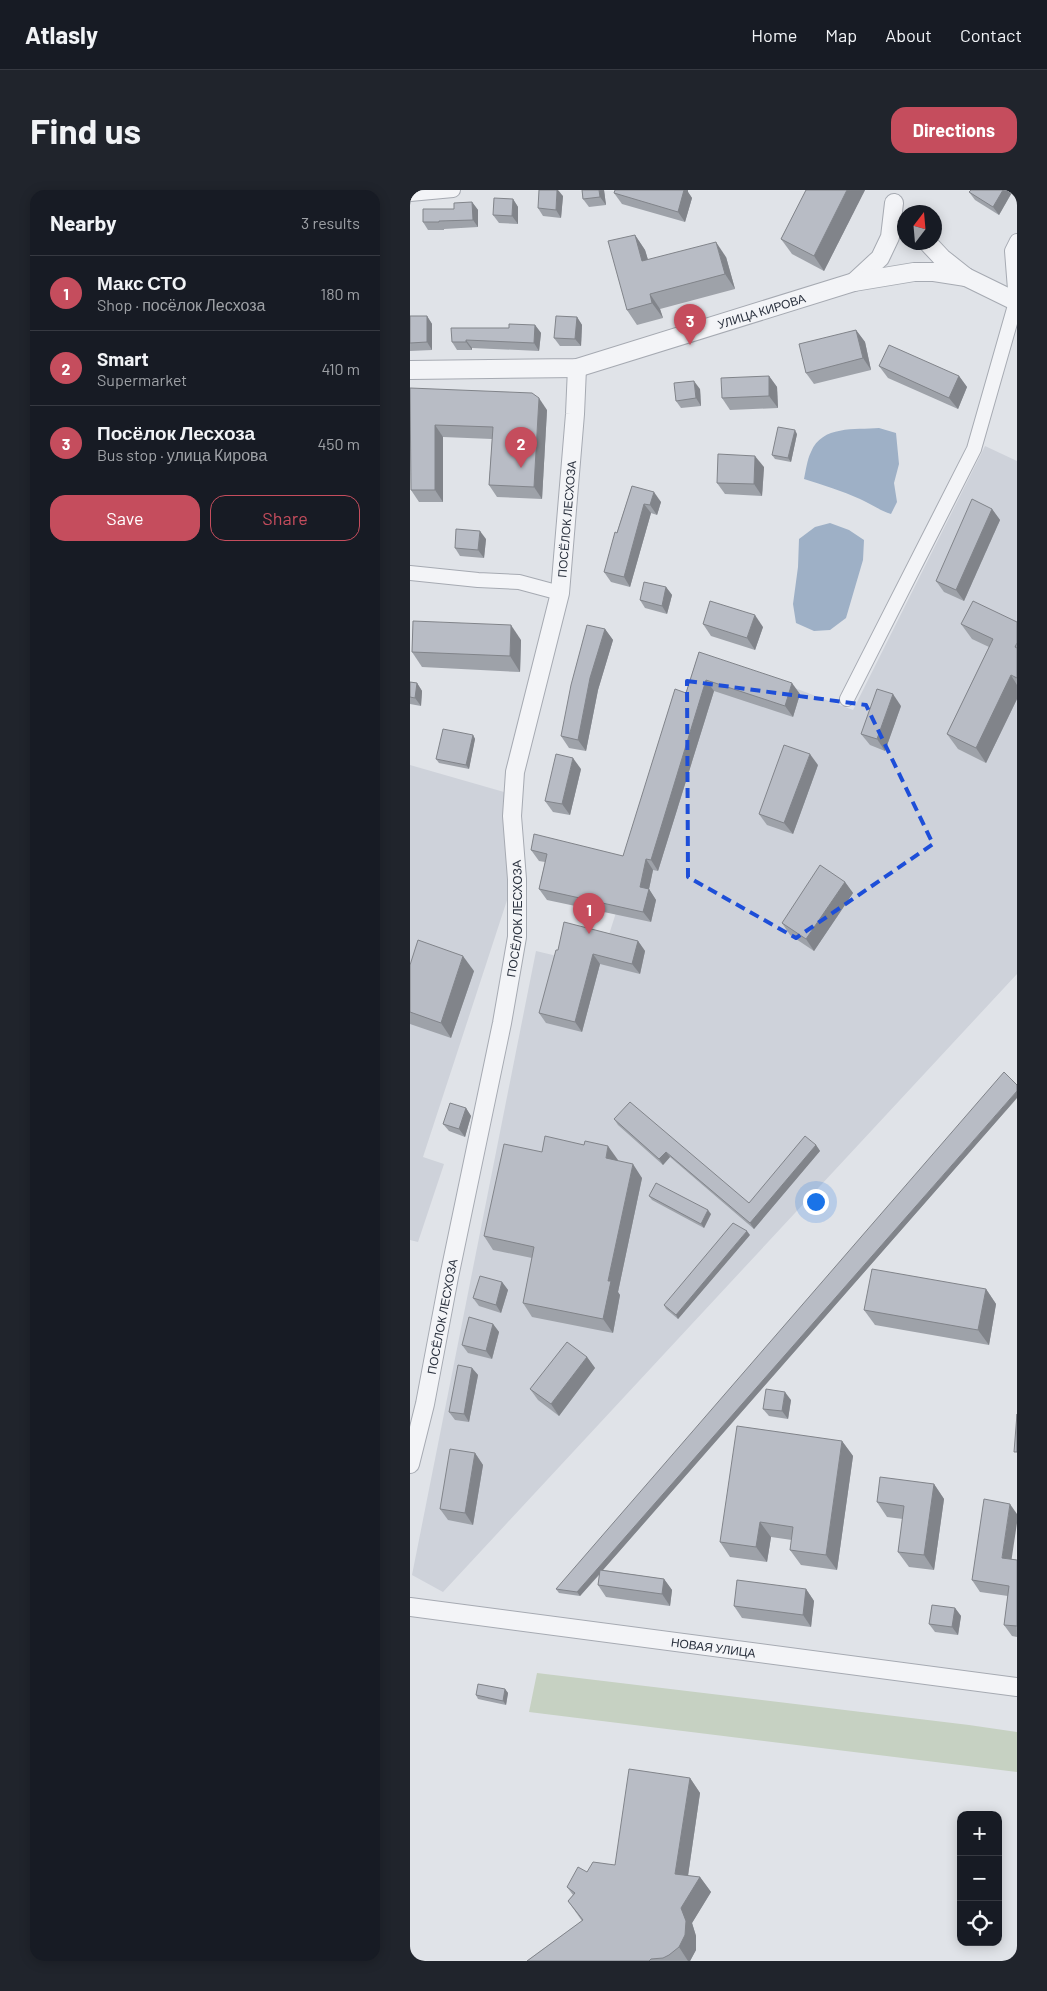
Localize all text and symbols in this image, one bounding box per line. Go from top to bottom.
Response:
text: Atlasly [25,20,98,49]
text: Home [751,24,797,46]
text: Map [825,24,857,46]
text: About [885,24,932,46]
text: Contact [960,24,1022,46]
button: Directions [891,107,1017,153]
text: Find us [30,109,141,151]
north arrow [897,205,942,250]
text: Nearby [50,210,116,235]
text: 3 results [301,213,360,232]
text: Макс СТО [97,271,186,294]
text: 1 [63,284,69,303]
text: 180 m [321,284,360,303]
street label: УЛИЦА КИРОВА [716,291,807,331]
text: Shop · посёлок Лесхоза [97,295,265,314]
pin: 3 [674,304,706,345]
text: Smart [97,347,149,370]
text: 2 [62,359,70,378]
text: 410 m [322,359,360,378]
text: Supermarket [97,370,187,389]
text: Посёлок Лесхоза [97,421,255,444]
pin: 2 [505,427,537,468]
text: 3 [62,434,70,453]
text: 450 m [317,434,360,453]
text: Bus stop · улица Кирова [97,445,267,464]
street label: ПОСЁЛОК ЛЕСХОЗА [554,460,578,578]
button: Save [50,495,200,541]
button: Share [210,495,360,541]
street label: ПОСЁЛОК ЛЕСХОЗА [503,860,524,978]
pin: 1 [573,893,605,934]
your location [803,1189,829,1215]
street label: ПОСЁЛОК ЛЕСХОЗА [424,1257,460,1375]
street label: НОВАЯ УЛИЦА [670,1634,757,1660]
map controls [957,1811,1002,1946]
button: + [957,1811,1002,1856]
button: − [957,1856,1002,1901]
button: locate [957,1901,1002,1946]

